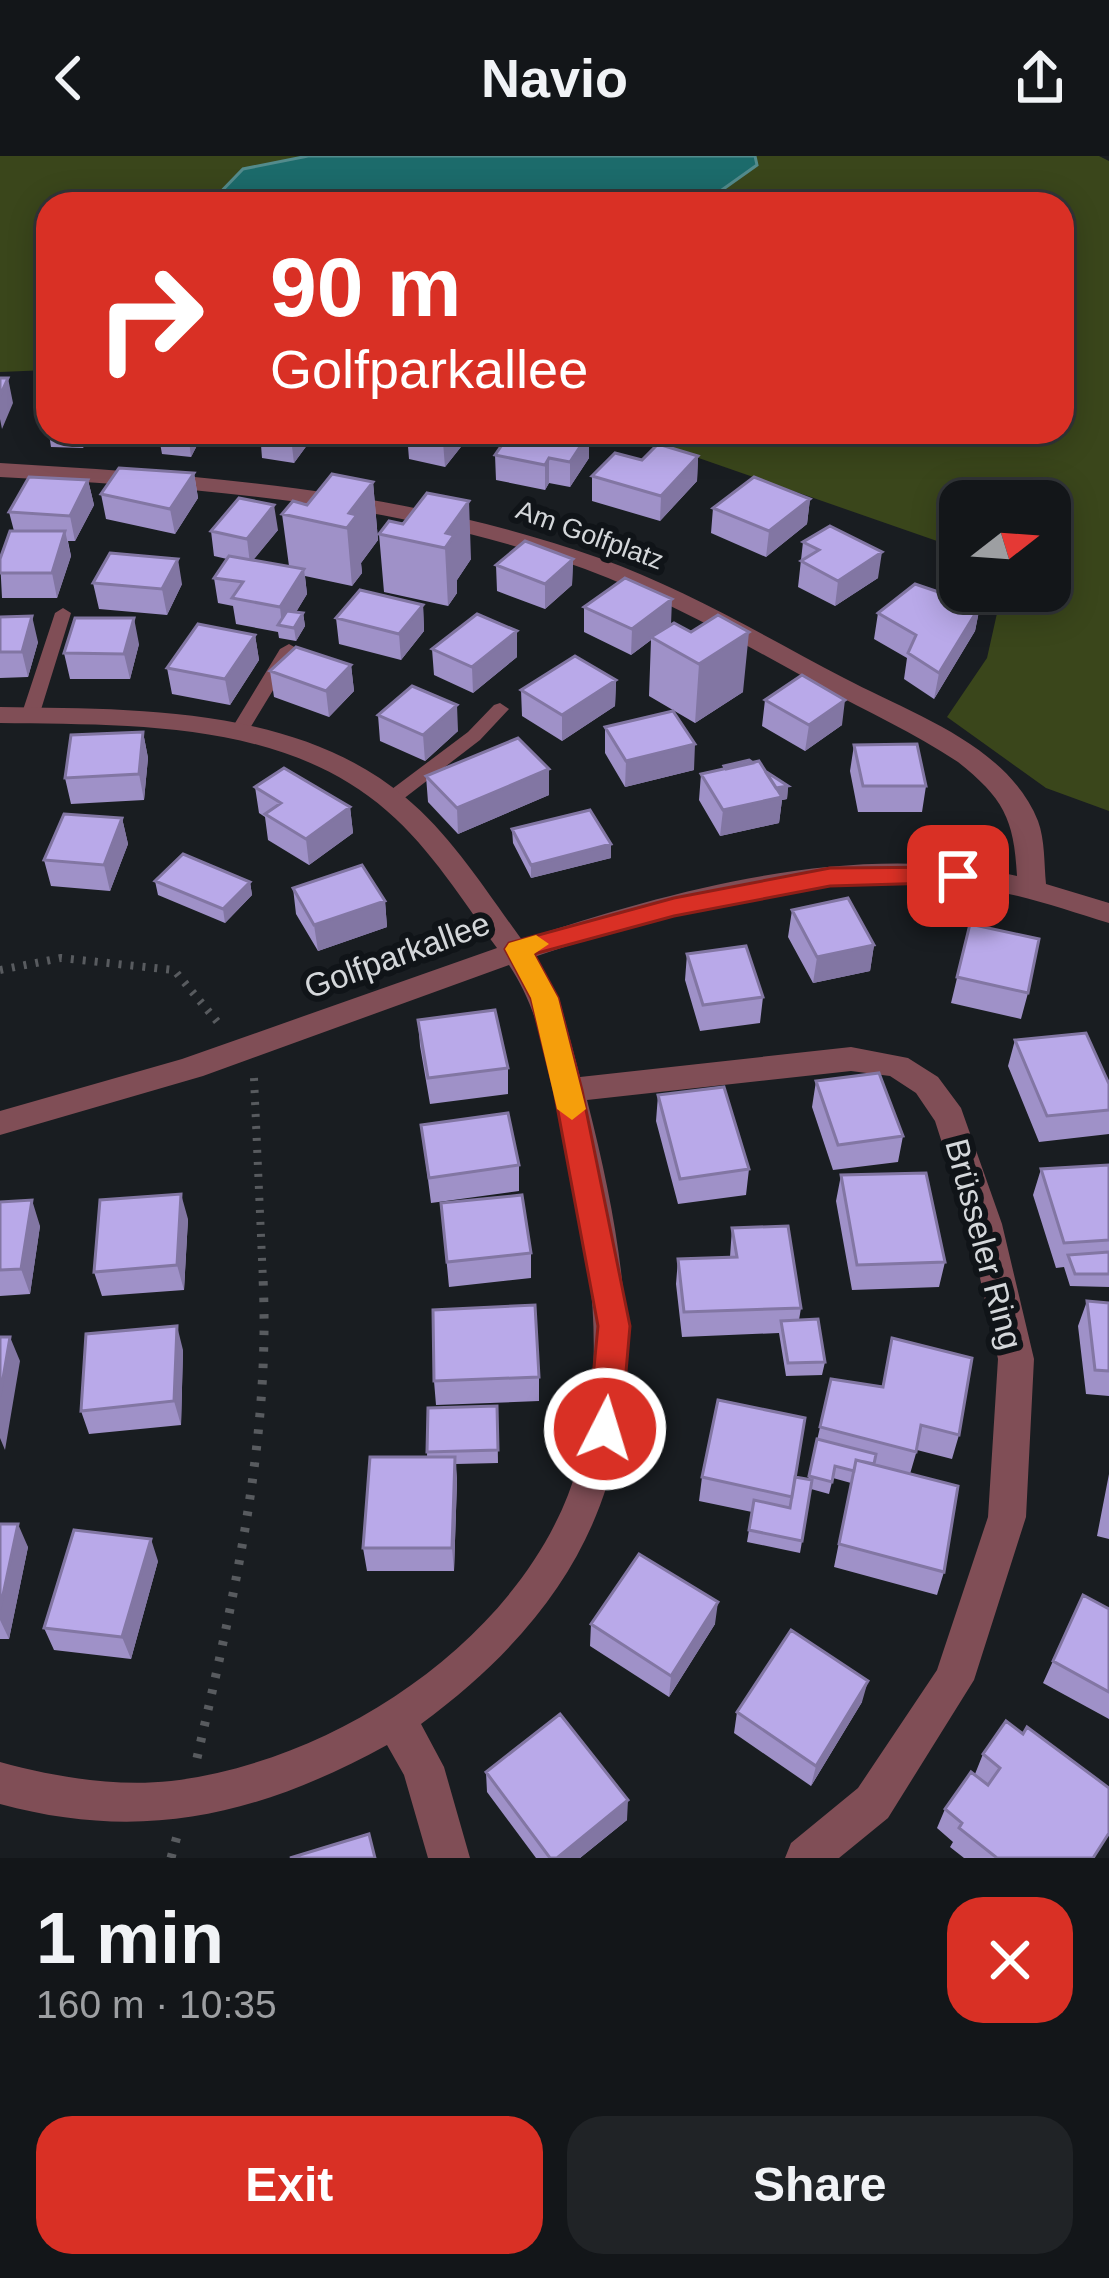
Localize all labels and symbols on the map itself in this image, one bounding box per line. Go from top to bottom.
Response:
north arrow [939,480,1071,612]
street label: Am Golfplatz [512,494,668,576]
pin [907,825,1009,927]
street label: Golfparkallee [299,904,495,1006]
street label: Brüsseler Ring [938,1135,1030,1353]
position arrow [542,1366,668,1492]

